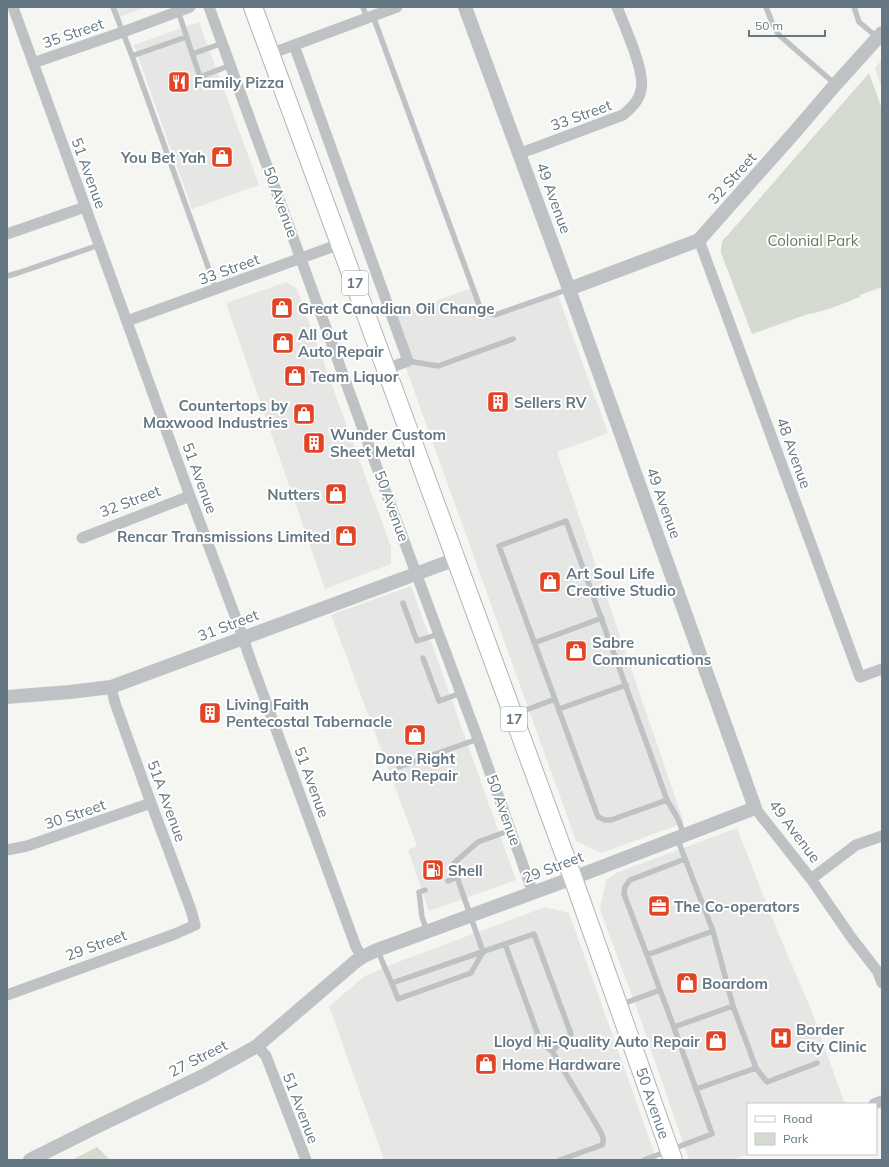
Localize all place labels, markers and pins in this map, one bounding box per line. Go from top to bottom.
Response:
restaurant icon: Family Pizza [166,69,192,95]
place label: Family Pizza [194,73,284,92]
shop icon: You Bet Yah [209,144,235,170]
place label: You Bet Yah [120,148,206,167]
shop icon: Great Canadian Oil Change [269,295,295,321]
place label: Great Canadian Oil Change [298,299,494,318]
place label: All Out Auto Repair [298,325,384,361]
shop icon: All Out Auto Repair [270,330,296,356]
shop icon: Team Liquor [282,363,308,389]
place label: Team Liquor [310,367,399,386]
building icon: Sellers RV [485,389,511,415]
place label: Sellers RV [514,393,587,412]
place label: Countertops by Maxwood Industries [143,396,289,432]
shop icon: Countertops by Maxwood Industries [291,401,317,427]
place label: Wunder Custom Sheet Metal [330,425,446,461]
building icon: Wunder Custom Sheet Metal [301,430,327,456]
shop icon: Nutters [323,481,349,507]
place label: Nutters [267,485,320,504]
shop icon: Rencar Transmissions Limited [333,523,359,549]
place label: Rencar Transmissions Limited [117,527,330,546]
place label: Art Soul Life Creative Studio [566,564,676,600]
shop icon: Art Soul Life Creative Studio [537,569,563,595]
place label: Sabre Communications [592,633,711,669]
shop icon: Sabre Communications [563,638,589,664]
place label: Living Faith Pentecostal Tabernacle [226,695,392,731]
building icon: Living Faith Pentecostal Tabernacle [197,700,223,726]
shop icon: Done Right Auto Repair [402,722,428,748]
place label: Done Right Auto Repair [372,749,458,785]
fuel station icon: Shell [420,857,446,883]
place label: Shell [448,861,483,880]
office icon: The Co-operators [646,893,672,919]
place label: The Co-operators [674,897,800,916]
shop icon: Boardom [674,970,700,996]
place label: Boardom [702,974,768,993]
place label: Border City Clinic [796,1020,867,1056]
hospital icon: Border City Clinic [768,1025,794,1051]
shop icon: Lloyd Hi-Quality Auto Repair [703,1028,729,1054]
place label: Lloyd Hi-Quality Auto Repair [494,1032,700,1051]
shop icon: Home Hardware [473,1051,499,1077]
place label: Home Hardware [502,1055,621,1074]

